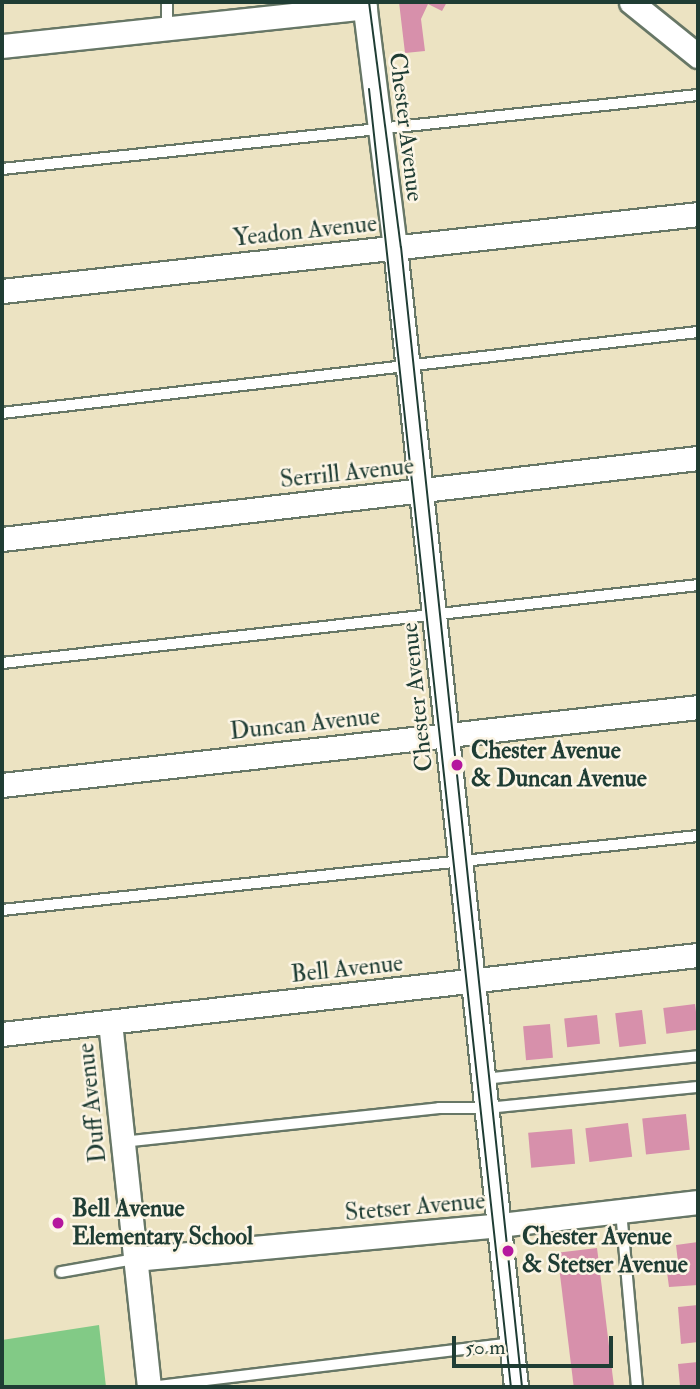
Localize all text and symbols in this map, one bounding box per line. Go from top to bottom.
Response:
street label: Chester Avenue [383,51,429,203]
street label: Yeadon Avenue [232,209,378,253]
street label: Serrill Avenue [279,452,415,494]
street label: Chester Avenue [395,621,439,773]
street label: Duncan Avenue [229,702,381,746]
place label: Chester Avenue & Duncan Avenue [471,737,647,793]
marker: Chester Avenue & Duncan Avenue [449,757,465,773]
street label: Bell Avenue [290,949,404,989]
street label: Duff Avenue [71,1042,113,1164]
street label: Stetser Avenue [344,1187,486,1227]
place label: Bell Avenue Elementary School [72,1195,253,1251]
marker: Bell Avenue Elementary School [50,1215,66,1231]
place label: Chester Avenue & Stetser Avenue [522,1223,688,1279]
marker: Chester Avenue & Stetser Avenue [500,1243,516,1259]
scale bar [455,1322,616,1366]
text: 50 m [465,1334,506,1361]

